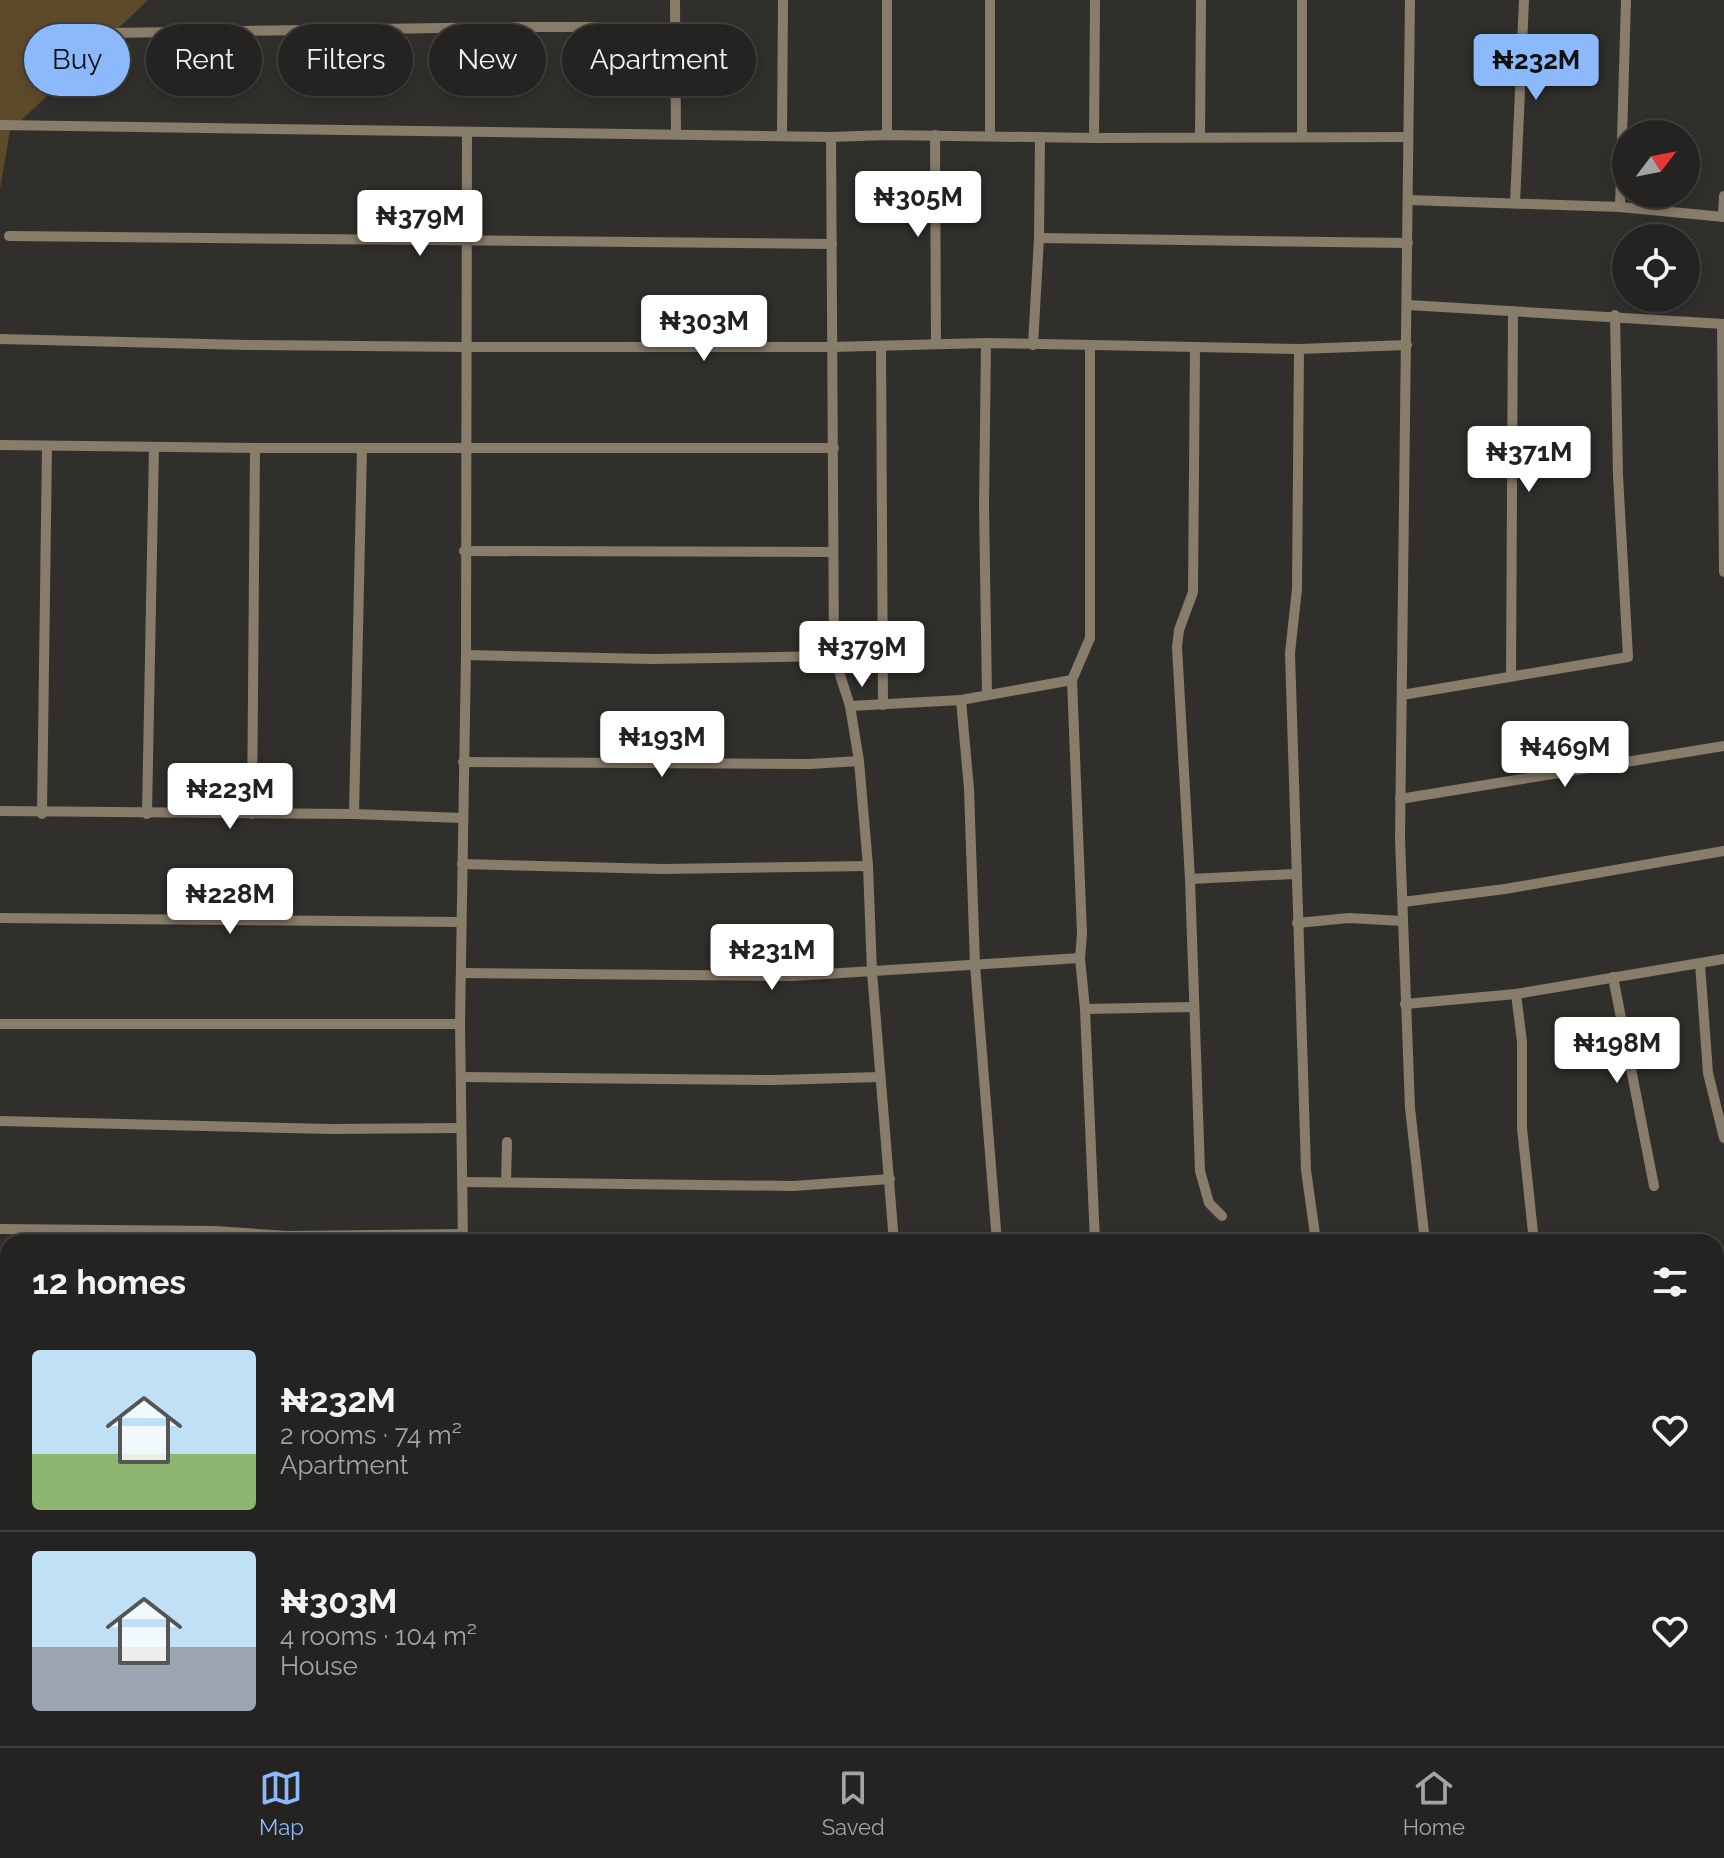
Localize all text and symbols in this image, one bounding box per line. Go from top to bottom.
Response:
chip: Buy [24,24,130,96]
chip: Rent [146,24,262,96]
chip: Filters [278,24,413,96]
chip: New [429,24,546,96]
chip: Apartment [562,24,756,96]
pin: ₦232M [1480,34,1592,102]
text: ₦232M [1492,45,1580,75]
north arrow [1612,120,1700,208]
map controls [1612,120,1700,312]
pin: ₦305M [862,171,974,239]
text: ₦305M [873,182,963,212]
pin: ₦379M [364,190,476,258]
text: ₦379M [375,201,465,231]
button: locate [1612,224,1700,312]
pin: ₦303M [648,295,760,363]
text: ₦303M [659,306,749,336]
pin: ₦371M [1473,426,1585,494]
text: ₦371M [1486,437,1572,467]
pin: ₦379M [806,621,918,689]
text: ₦379M [817,632,907,662]
pin: ₦193M [606,711,718,779]
pin: ₦469M [1509,721,1621,789]
text: ₦193M [618,722,706,752]
text: ₦469M [1520,732,1610,762]
pin: ₦223M [174,763,286,831]
text: ₦223M [186,774,274,804]
pin: ₦228M [174,868,286,936]
text: ₦228M [185,879,275,909]
pin: ₦231M [716,924,828,992]
text: ₦231M [729,935,815,965]
pin: ₦198M [1561,1017,1673,1085]
text: ₦198M [1573,1028,1661,1058]
icon: filters [1648,1260,1692,1304]
text: 12 homes [32,1262,186,1302]
text: ₦232M [280,1380,396,1420]
icon: home [96,1382,192,1478]
icon: heart [1648,1408,1692,1452]
text: 2 rooms · 74 m² [280,1420,462,1450]
text: Apartment [280,1450,409,1480]
text: ₦303M [280,1581,398,1621]
icon: home [96,1583,192,1679]
icon: heart [1648,1609,1692,1653]
text: 4 rooms · 104 m² [280,1621,477,1651]
text: House [280,1651,358,1681]
tab: Map [259,1766,304,1840]
tab: Saved [822,1766,885,1840]
tab: Home [1403,1766,1465,1840]

